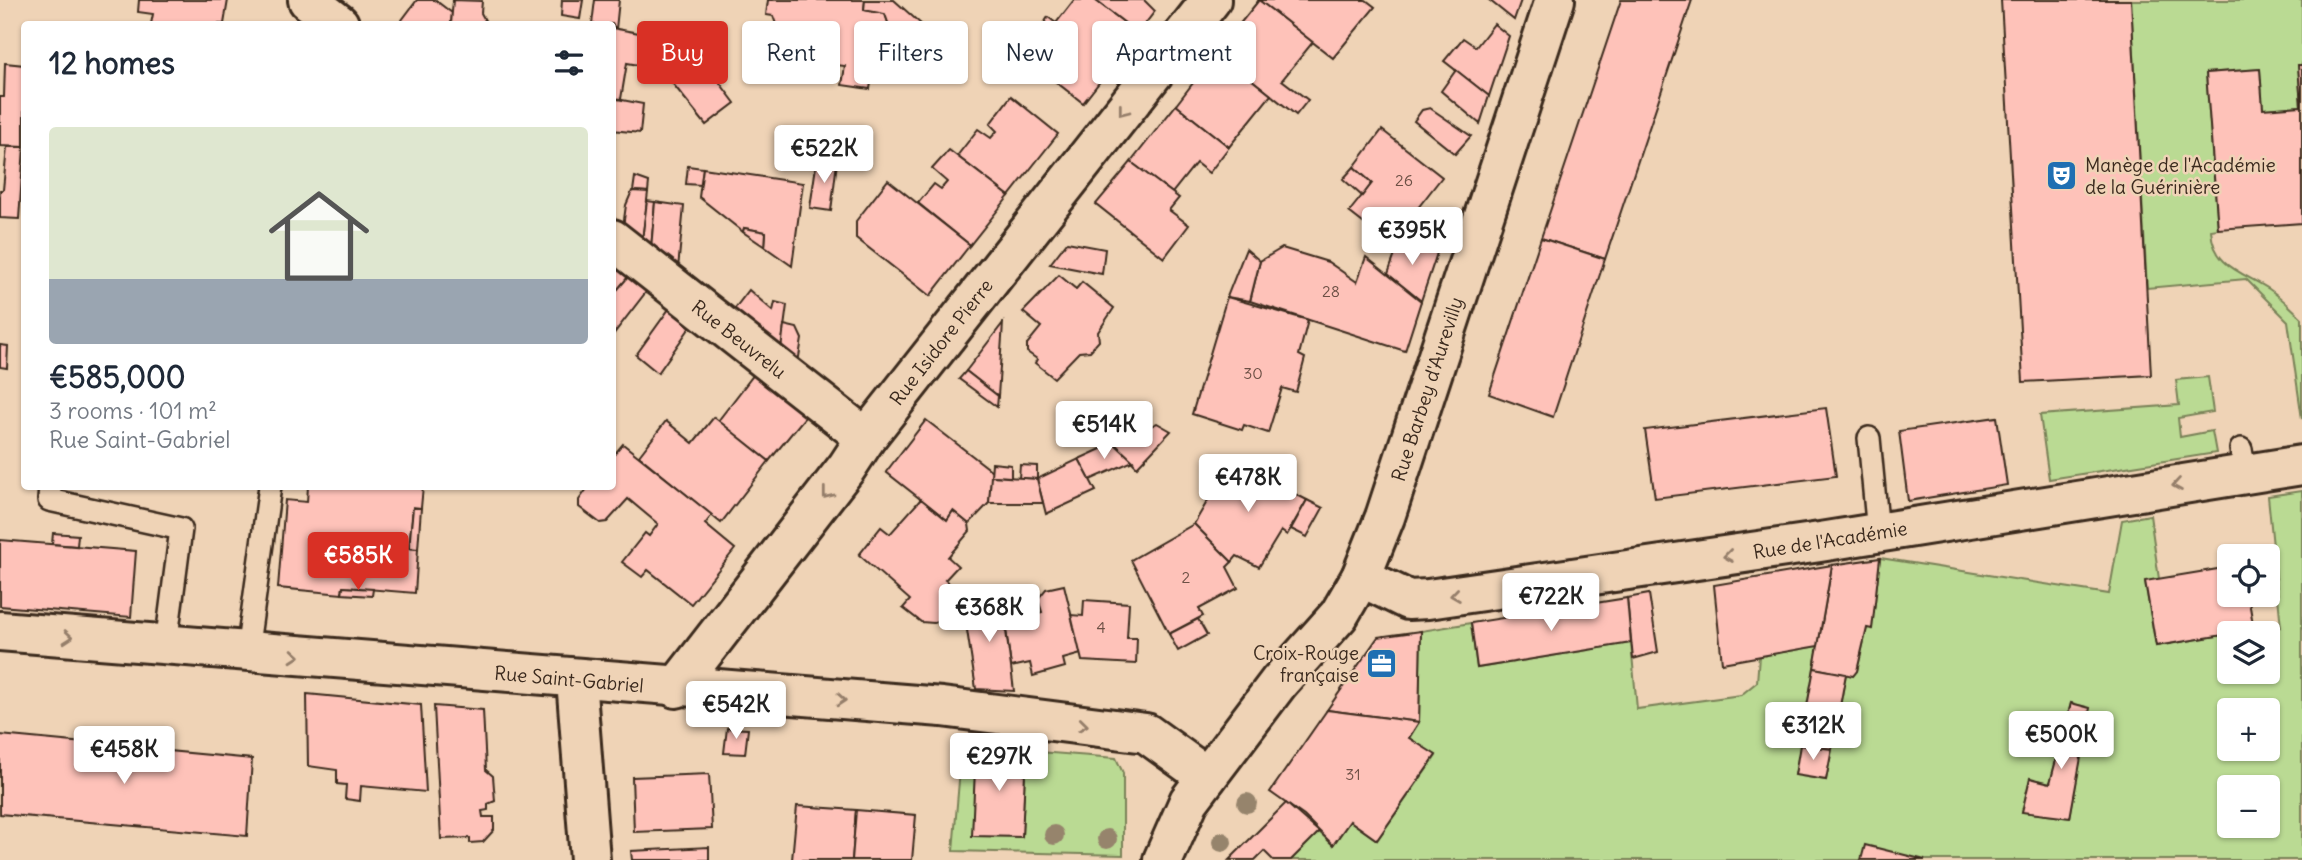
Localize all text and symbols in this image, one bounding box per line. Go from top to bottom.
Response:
chip: Buy [637,21,728,84]
chip: Rent [742,21,840,84]
chip: Filters [854,21,968,84]
chip: New [982,21,1078,84]
chip: Apartment [1092,21,1256,84]
text: 12 homes [49,44,175,82]
icon: filters [550,44,588,82]
one-way arrow [1119,104,1132,116]
pin: €522K [775,125,873,185]
text: €522K [790,133,858,162]
place label: Manège de l'Académie de la Guérinière [2085,153,2276,199]
theatre icon: Manège de l'Académie de la Guérinière [2045,159,2079,193]
house number: 26 [1395,170,1413,190]
icon: home [256,173,382,299]
pin: €395K [1363,208,1461,267]
text: €395K [1378,215,1446,244]
street label: Rue Isidore Pierre [884,274,998,410]
house number: 28 [1322,281,1340,301]
street label: Rue Barbey d'Aurevilly [1386,294,1468,484]
street label: Rue Beuvrelu [687,295,791,383]
text: €585,000 [49,358,186,396]
house number: 30 [1243,363,1263,383]
text: 3 rooms · 101 m² [49,396,217,425]
pin: €514K [1055,402,1153,461]
text: €514K [1072,409,1136,438]
text: Rue Saint-Gabriel [49,425,231,454]
pin: €478K [1199,454,1297,514]
text: €478K [1215,462,1281,491]
one-way arrow [2171,477,2183,492]
one-way arrow [822,486,835,498]
street label: Rue de l'Académie [1751,516,1909,564]
pin: €585K [309,532,407,592]
text: €585K [324,540,392,569]
map controls [2217,544,2280,838]
button: locate [2217,544,2280,607]
one-way arrow [1722,548,1734,563]
house number: 2 [1182,567,1191,587]
pin: €722K [1502,574,1600,633]
text: €722K [1518,581,1584,610]
pin: €368K [940,584,1038,644]
one-way arrow [1449,588,1460,603]
text: €368K [955,592,1023,621]
house number: 4 [1096,617,1106,637]
button: layers [2217,621,2280,684]
one-way arrow [63,629,74,644]
place label: Croix-Rouge française [1253,641,1359,687]
office icon: Croix-Rouge française [1365,647,1399,681]
one-way arrow [290,648,301,663]
street label: Rue Saint-Gabriel [493,661,645,697]
pin: €542K [687,682,785,741]
text: €542K [702,689,770,718]
one-way arrow [836,692,847,707]
button: + [2217,698,2280,761]
pin: €312K [1764,702,1862,762]
text: €312K [1781,710,1845,739]
pin: €500K [2012,712,2110,771]
one-way arrow [1077,718,1089,733]
text: €500K [2025,719,2097,748]
pin: €458K [75,726,173,786]
text: €458K [90,734,158,763]
pin: €297K [950,734,1048,793]
text: €297K [966,741,1032,770]
house number: 31 [1345,764,1361,784]
button: − [2217,775,2280,838]

